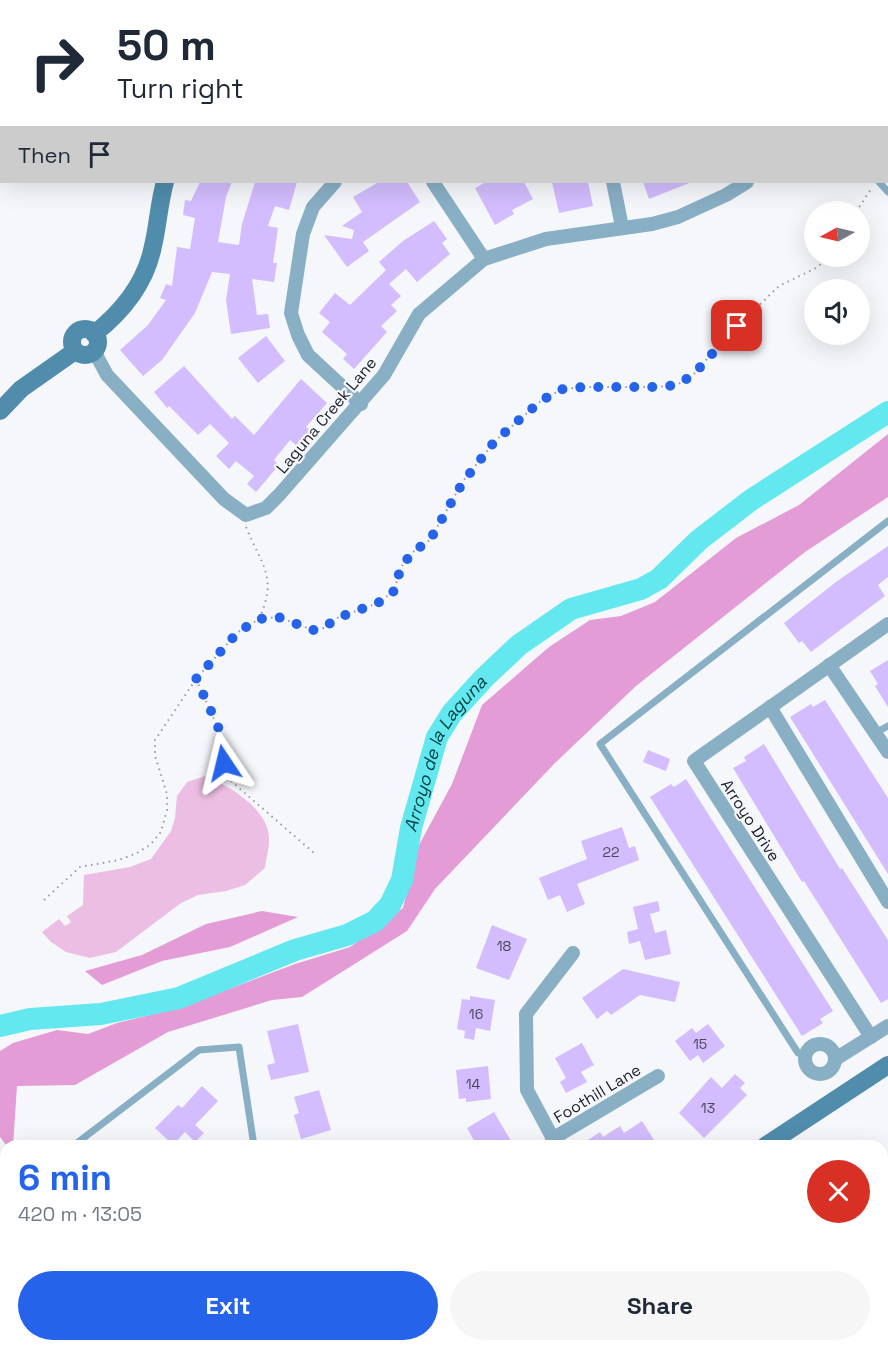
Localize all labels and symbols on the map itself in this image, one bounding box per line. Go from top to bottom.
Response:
north arrow [804,201,870,267]
pin [711,300,762,351]
street label: Laguna Creek Lane [271,353,381,478]
water label: Arroyo de la Laguna [399,670,492,834]
position arrow [192,731,256,795]
street label: Arroyo Drive [716,775,785,865]
house number: 22 [603,843,619,861]
house number: 18 [497,937,512,955]
house number: 16 [469,1005,483,1023]
house number: 15 [693,1035,707,1053]
street label: Foothill Lane [550,1059,645,1128]
house number: 14 [466,1075,481,1093]
house number: 13 [701,1099,715,1117]

